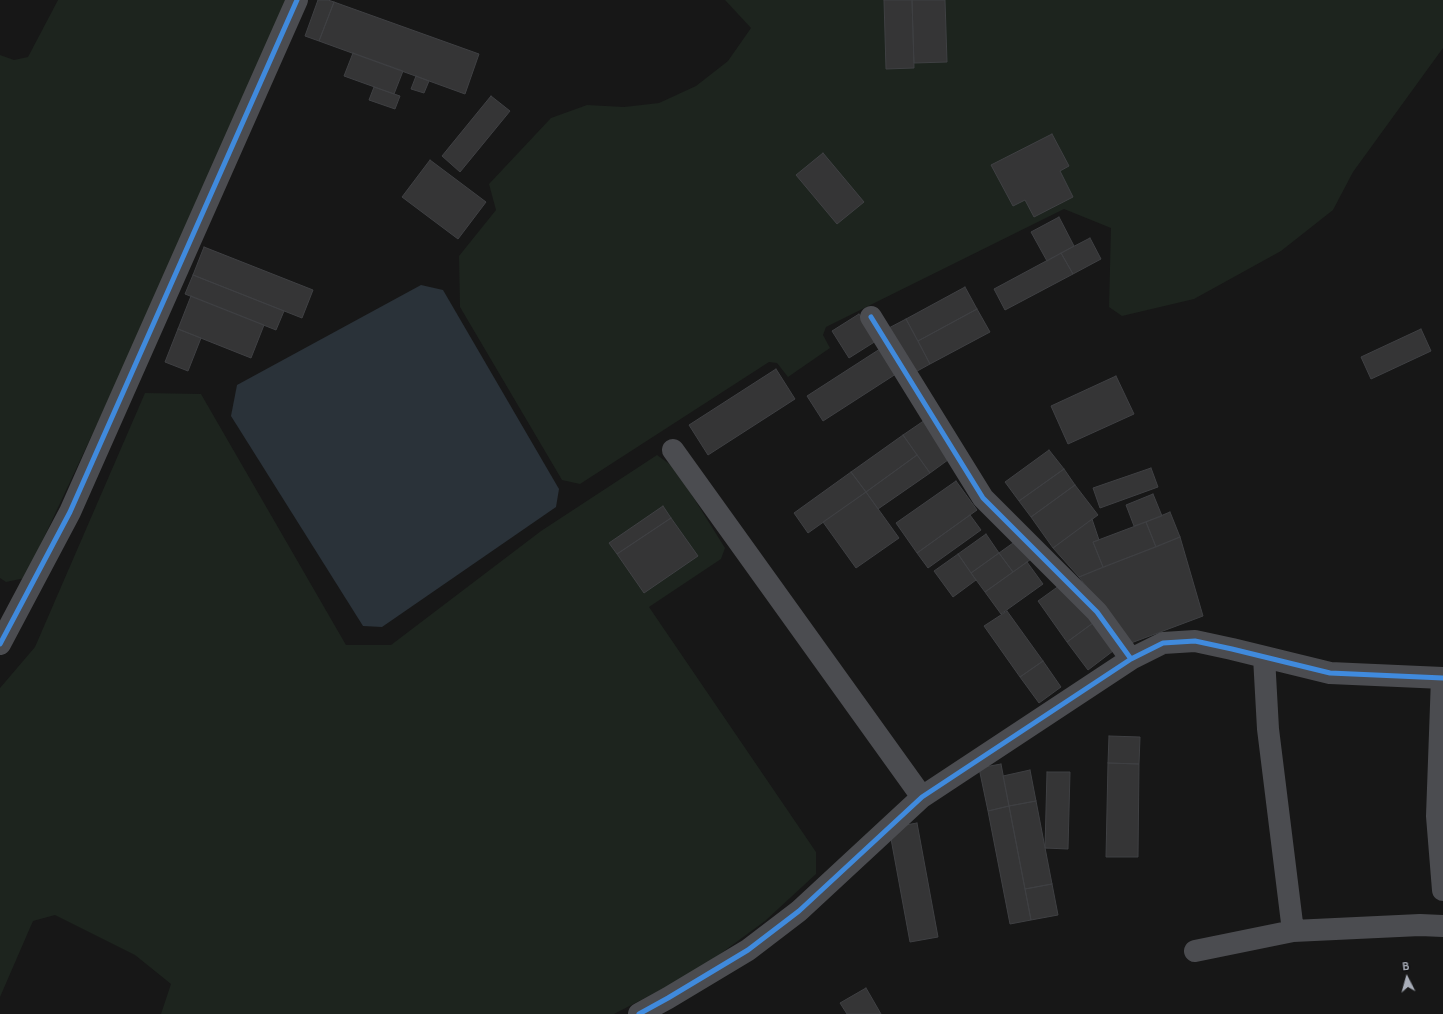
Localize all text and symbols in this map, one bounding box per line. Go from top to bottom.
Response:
north arrow [1387,958,1427,998]
text: B [1402,959,1410,973]

